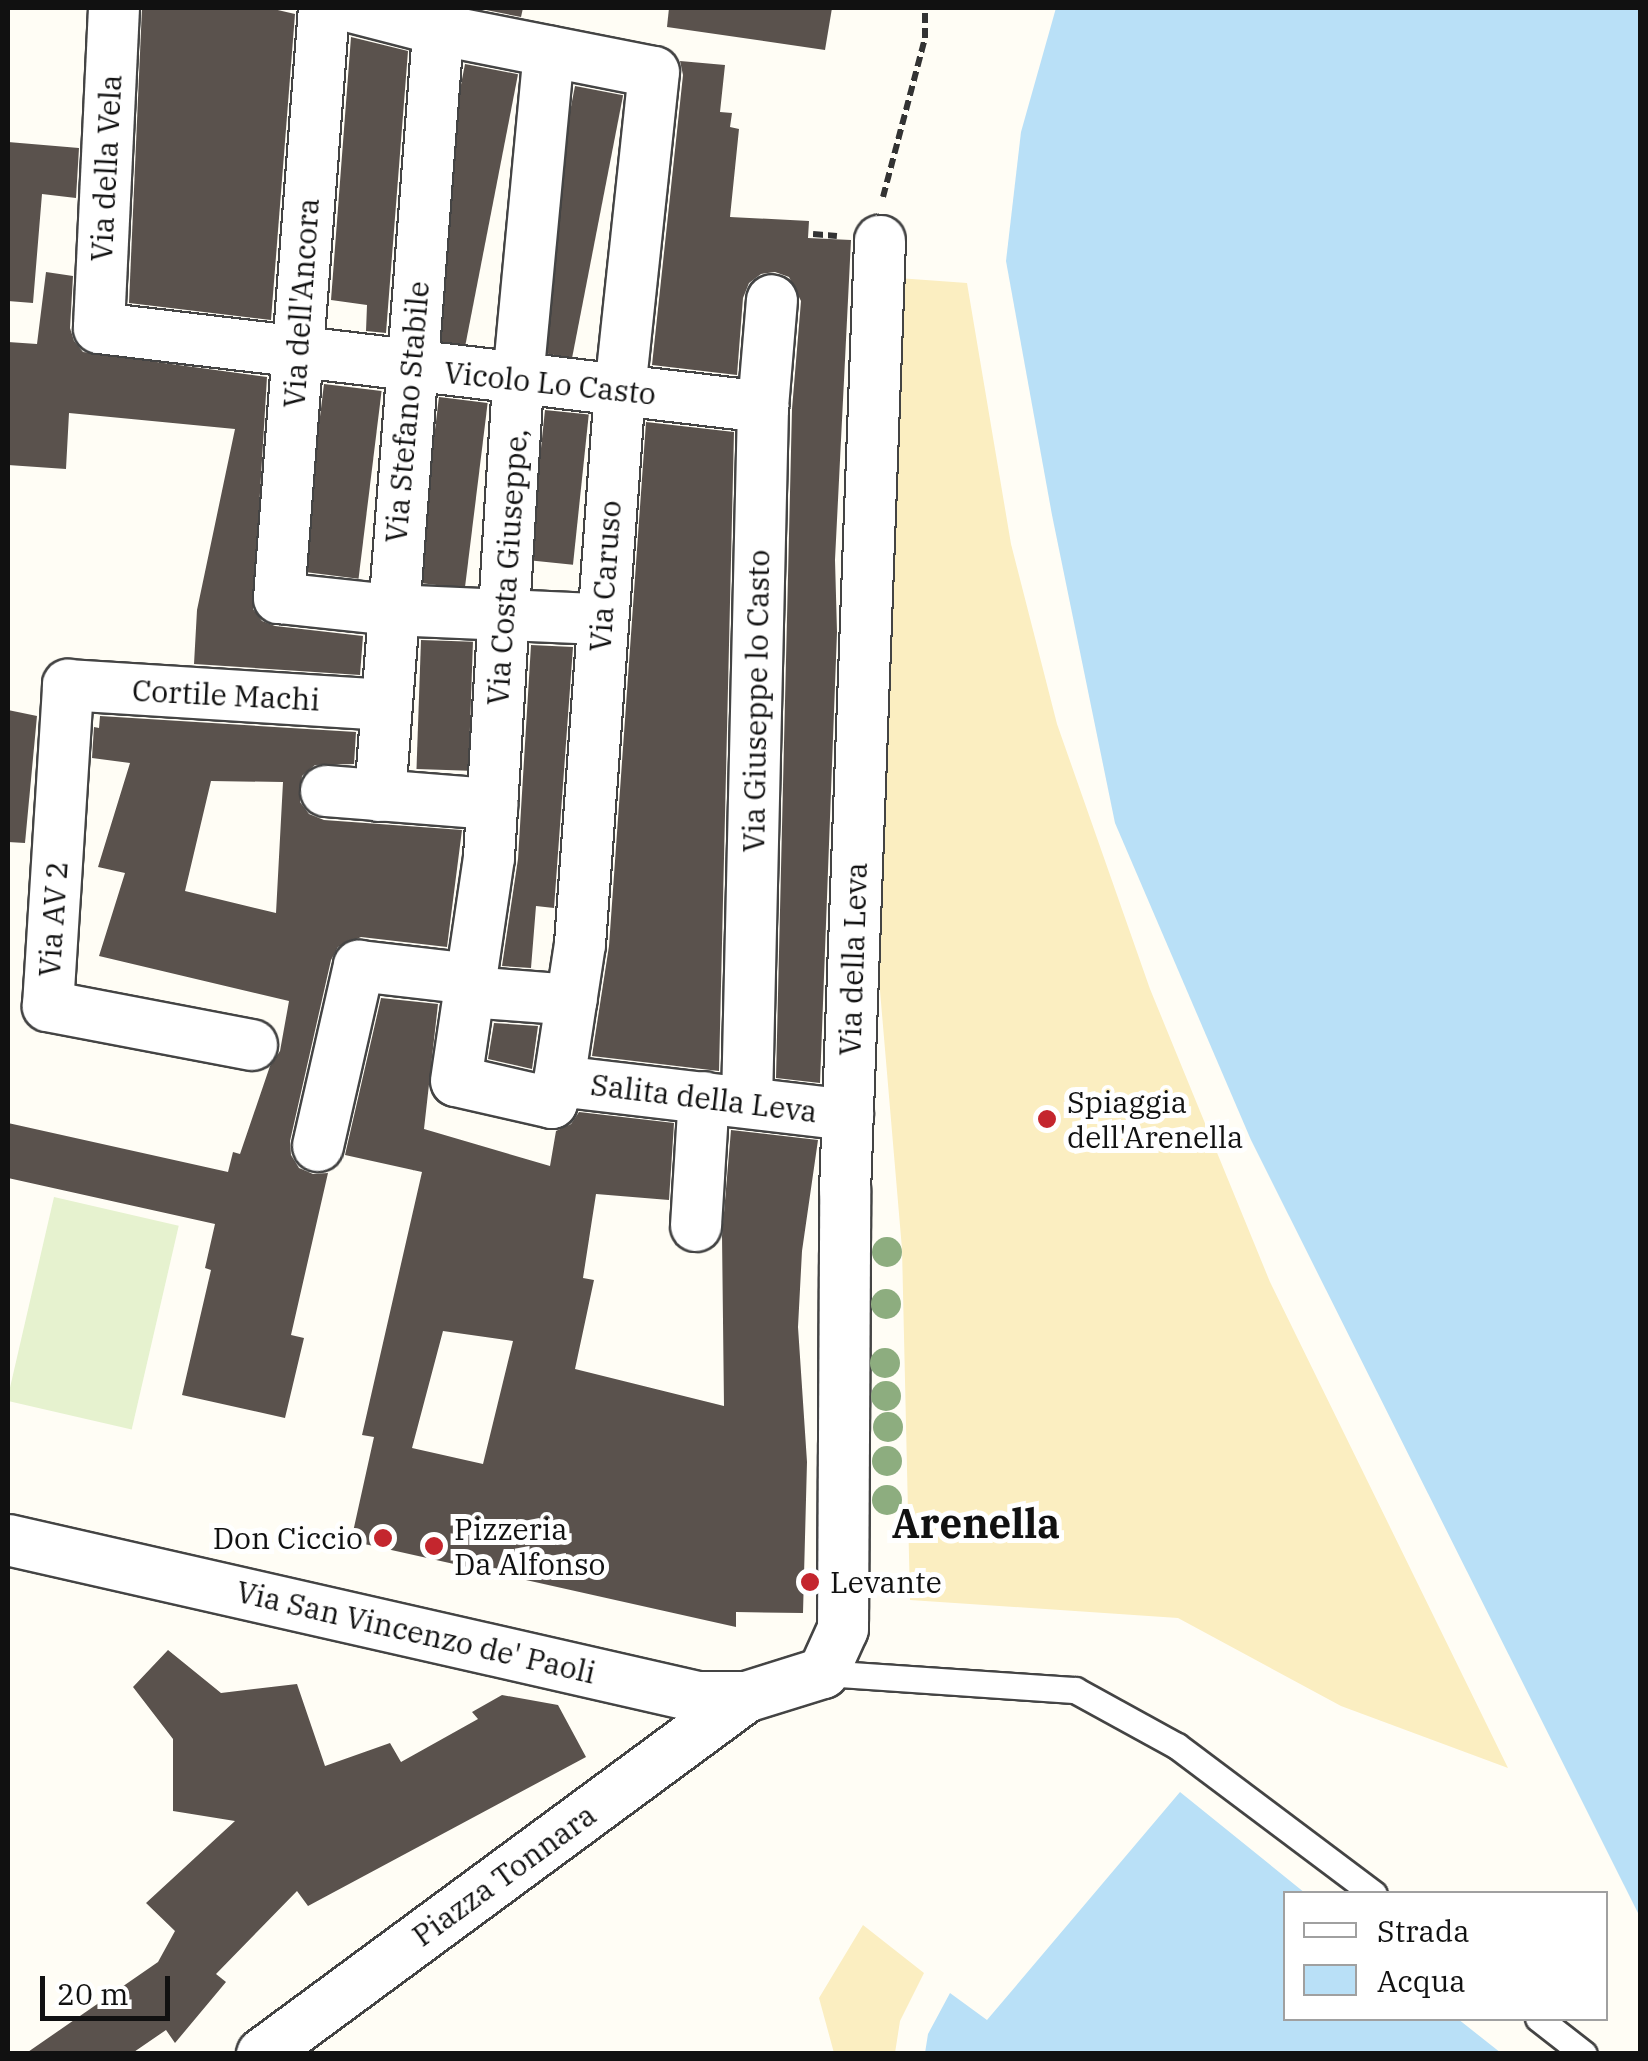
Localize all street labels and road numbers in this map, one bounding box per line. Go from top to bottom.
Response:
street label: Via della Vela [83,73,129,263]
street label: Via dell'Ancora [276,197,326,409]
street label: Via Stefano Stabile [378,279,436,545]
street label: Vicolo Lo Casto [442,354,658,412]
street label: Via Costa Giuseppe, [479,427,535,707]
street label: Via Caruso [582,499,628,653]
street label: Via Giuseppe lo Casto [735,549,777,853]
street label: Cortile Machi [131,672,321,718]
street label: Via AV 2 [31,860,75,978]
street label: Via della Leva [832,862,874,1056]
street label: Salita della Leva [589,1066,819,1130]
street label: Via San Vincenzo de' Paoli [233,1573,599,1691]
street label: Piazza Tonnara [405,1796,603,1954]

